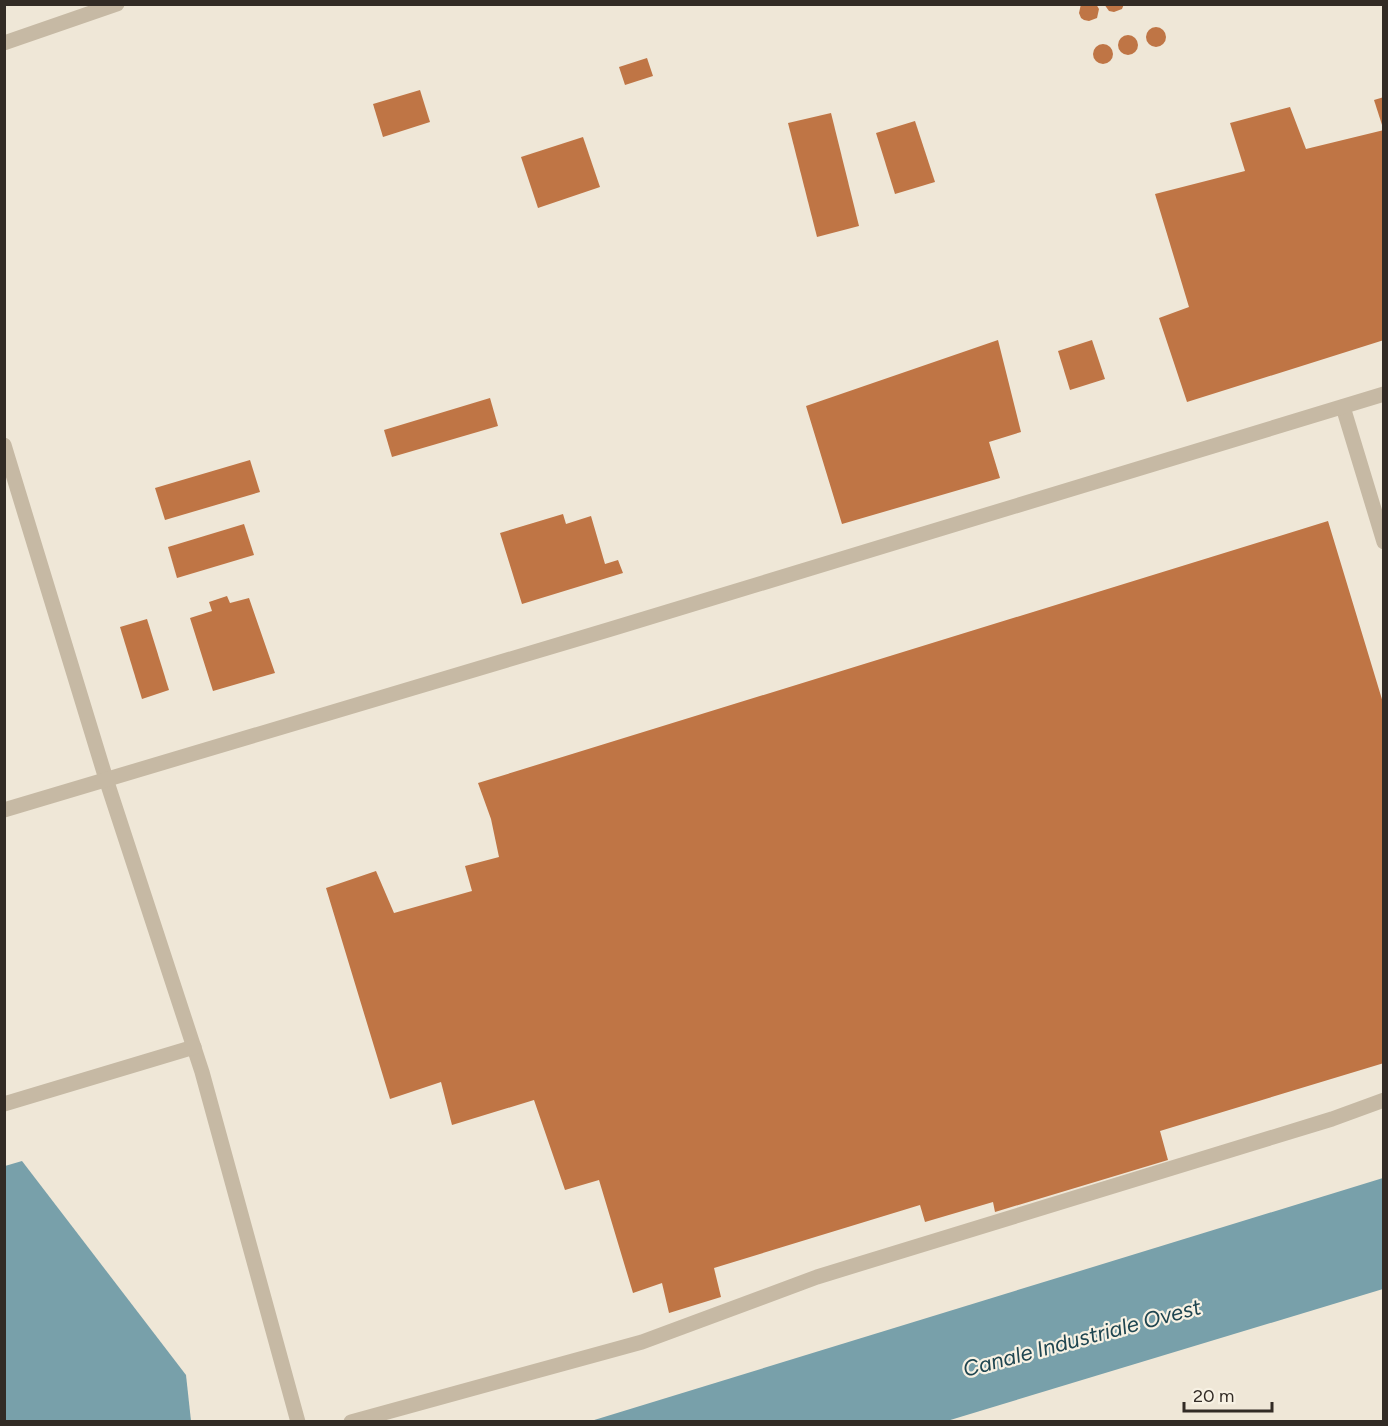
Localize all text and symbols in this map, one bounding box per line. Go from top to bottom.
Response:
water label: Canale Industriale Ovest [960,1293,1205,1383]
scale bar [1184,1375,1272,1413]
text: 20 m [1193,1385,1234,1407]

